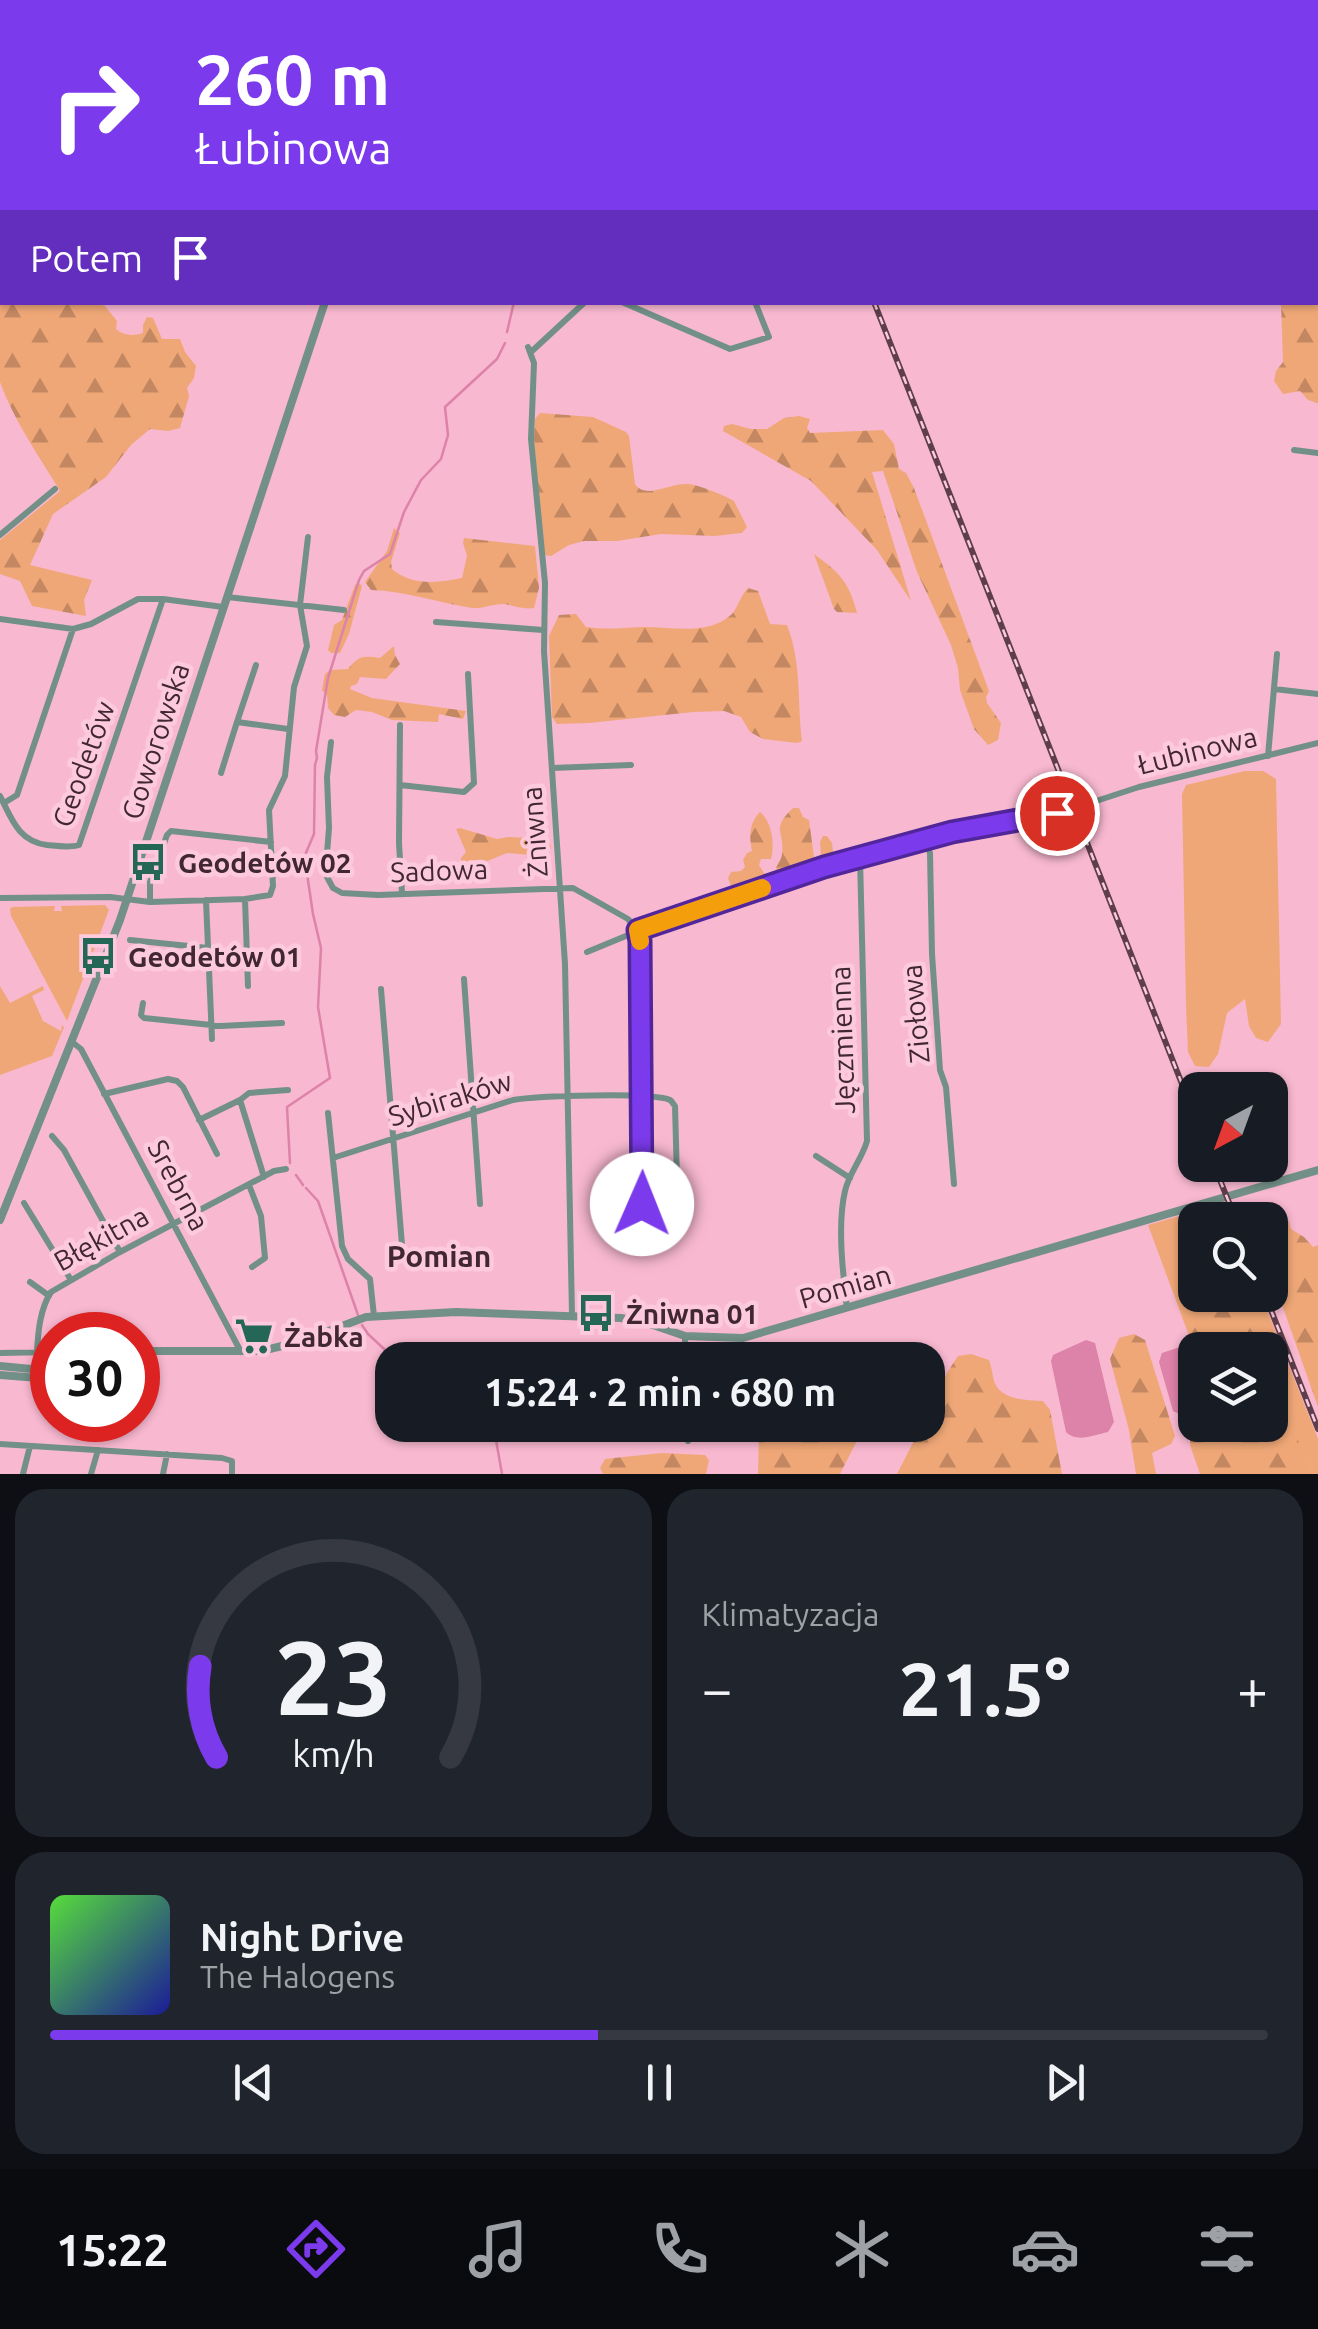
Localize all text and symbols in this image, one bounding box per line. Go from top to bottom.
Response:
icon: right [30,40,160,170]
text: 260 m [195,40,390,118]
text: Łubinowa [195,122,392,173]
icon: arrive [163,230,218,285]
text: Potem [30,237,143,279]
street label: Goworowska [115,659,195,823]
street label: Geodetów [46,697,120,831]
street label: Łubinowa [1134,720,1260,780]
pin [1015,771,1100,856]
street label: Żniwna [515,786,553,878]
icon: arrive [1030,786,1085,841]
bus stop icon: Geodetów 02 [127,841,169,883]
place label: Geodetów 02 [178,847,352,878]
street label: Sadowa [390,853,488,887]
bus stop icon: Geodetów 01 [77,935,119,977]
place label: Geodetów 01 [128,941,302,972]
street label: Ziołowa [895,963,935,1065]
street label: Jęczmienna [824,966,860,1114]
street label: Sybiraków [384,1064,516,1131]
north arrow [1178,1072,1288,1182]
map controls [1178,1072,1288,1442]
street label: Srebrna [142,1134,216,1236]
position arrow [590,1152,694,1256]
street label: Błękitna [48,1199,154,1277]
button: search [1178,1202,1288,1312]
district label: Pomian [387,1239,491,1273]
street label: Pomian [795,1258,895,1314]
bus stop icon: Żniwna 01 [575,1292,617,1334]
place label: Żniwna 01 [626,1298,758,1329]
speed limit sign: 30 [30,1312,160,1442]
supermarket icon: Żabka [233,1315,275,1357]
place label: Żabka [284,1321,364,1352]
button: layers [1178,1332,1288,1442]
text: 15:24 · 2 min · 680 m [484,1371,836,1413]
text: Klimatyzacja [702,1596,879,1632]
text: 23 [275,1618,392,1735]
text: 21.5° [899,1646,1071,1730]
text: − [702,1658,733,1719]
text: + [1237,1658,1268,1719]
text: km/h [292,1734,375,1774]
text: Night Drive [200,1916,404,1958]
text: The Halogens [200,1958,395,1994]
icon: previous [226,2055,281,2110]
icon: pause [632,2055,687,2110]
icon: next [1038,2055,1093,2110]
icon: directions [281,2214,351,2284]
icon: music [463,2214,533,2284]
icon: phone [645,2214,715,2284]
icon: climate [827,2214,897,2284]
icon: car [1010,2214,1080,2284]
icon: filters [1192,2214,1262,2284]
text: 15:22 [56,2224,169,2275]

